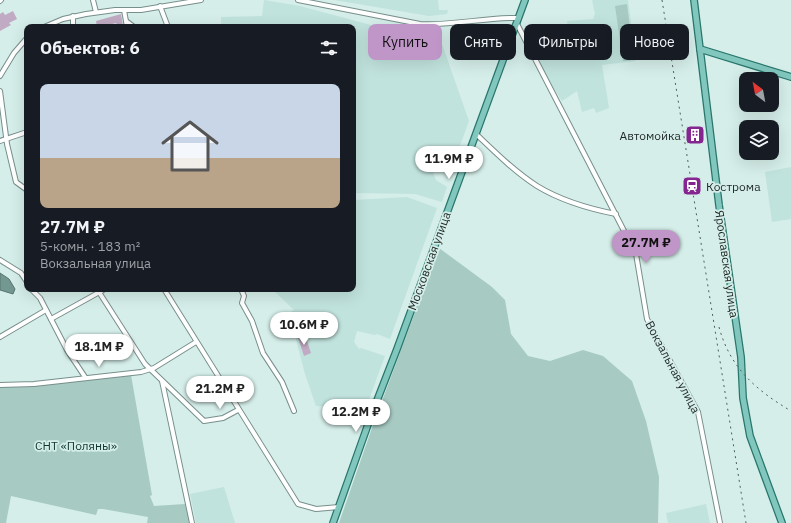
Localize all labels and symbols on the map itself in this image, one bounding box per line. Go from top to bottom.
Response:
north arrow [739,72,779,112]
building icon: Автомойка [684,124,706,146]
place label: Автомойка [620,128,682,143]
pin: 11.9M ₽ [412,146,486,180]
station icon: Кострома [681,175,703,197]
place label: Кострома [706,179,761,194]
street label: Московская улица [404,209,454,312]
street label: Ярославская улица [712,209,742,319]
pin: 27.7M ₽ [609,230,683,264]
pin: 10.6M ₽ [267,312,341,346]
street label: Вокзальная улица [642,318,704,416]
pin: 18.1M ₽ [62,334,136,368]
pin: 21.2M ₽ [183,376,257,410]
pin: 12.2M ₽ [319,399,393,433]
park label: СНТ «Поляны» [35,438,117,453]

